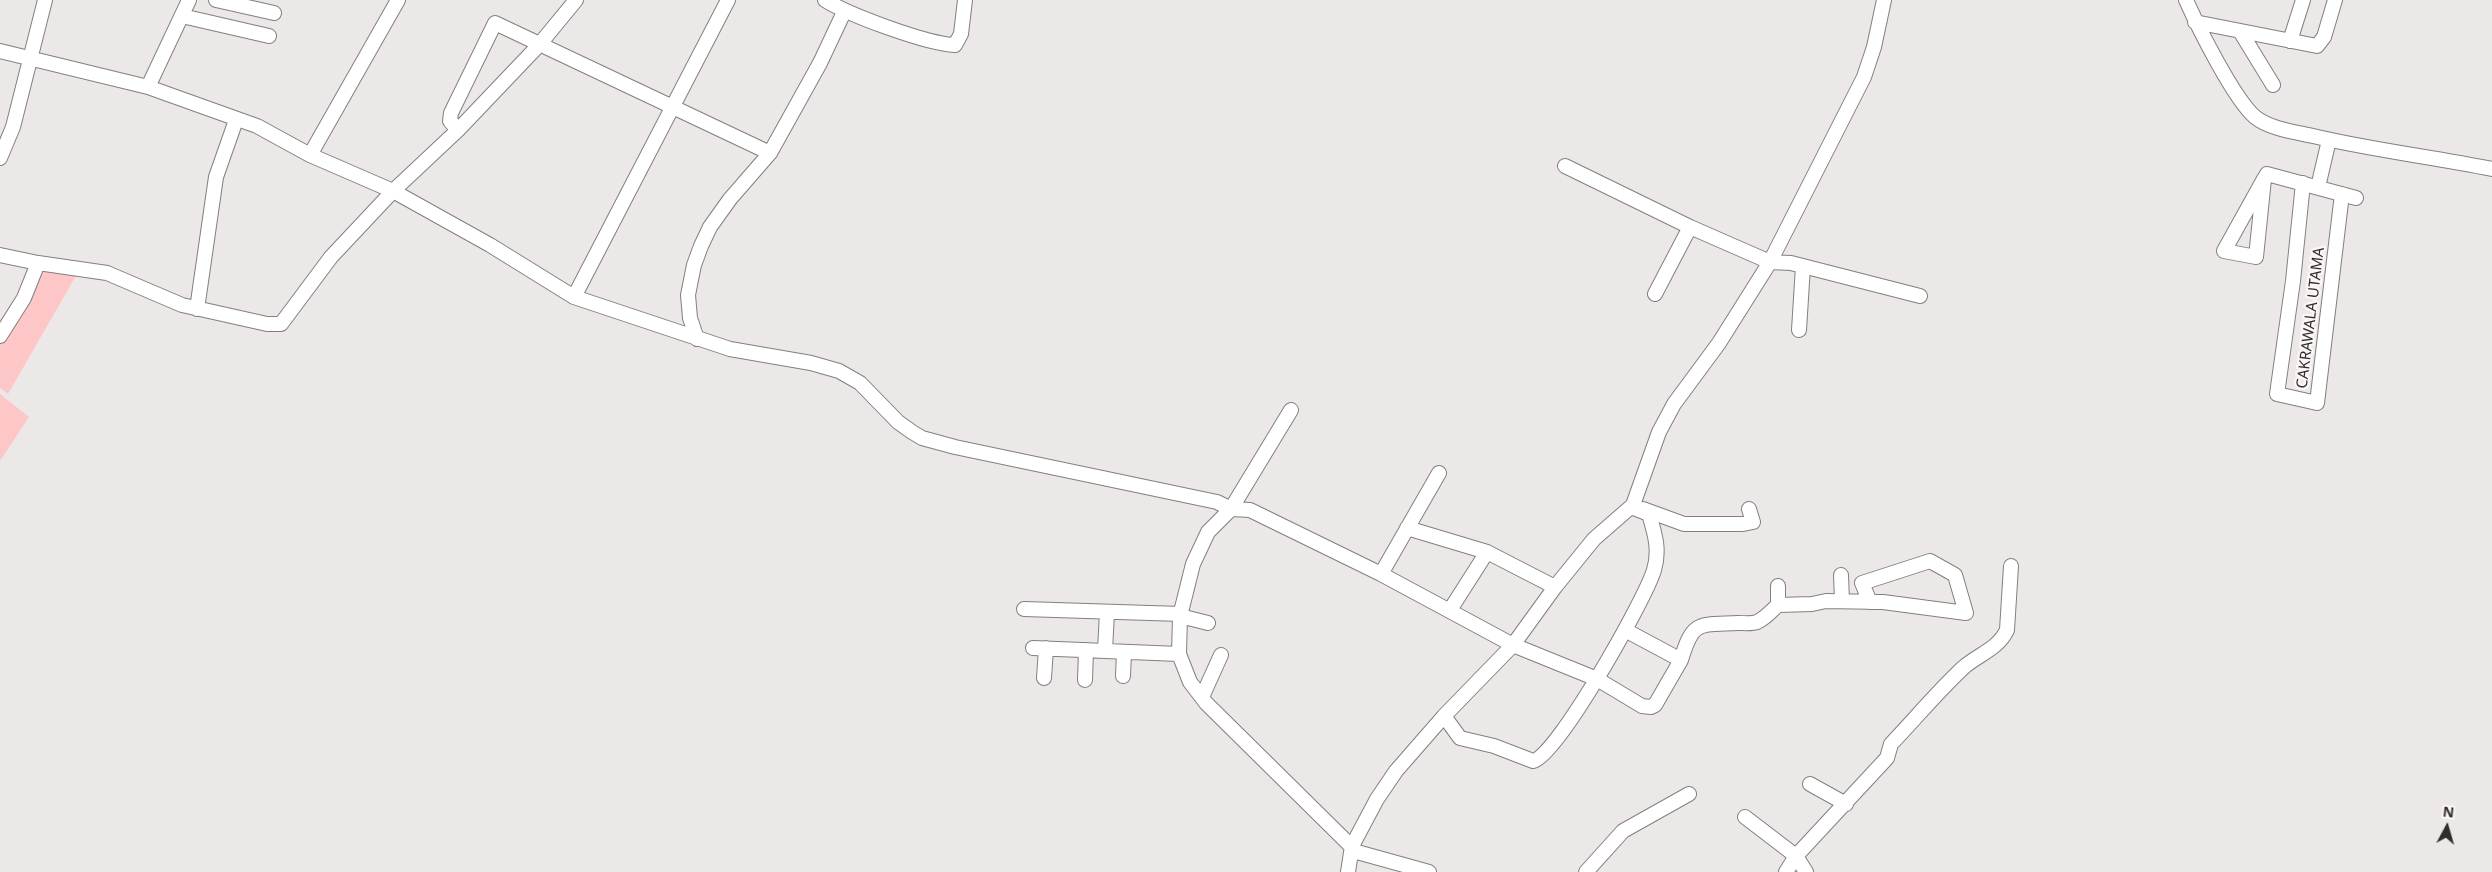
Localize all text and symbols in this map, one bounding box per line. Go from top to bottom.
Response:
street label: CAKRAWALA UTAMA [2293,246,2329,390]
north arrow [2422,802,2472,852]
text: N [2442,802,2455,822]

